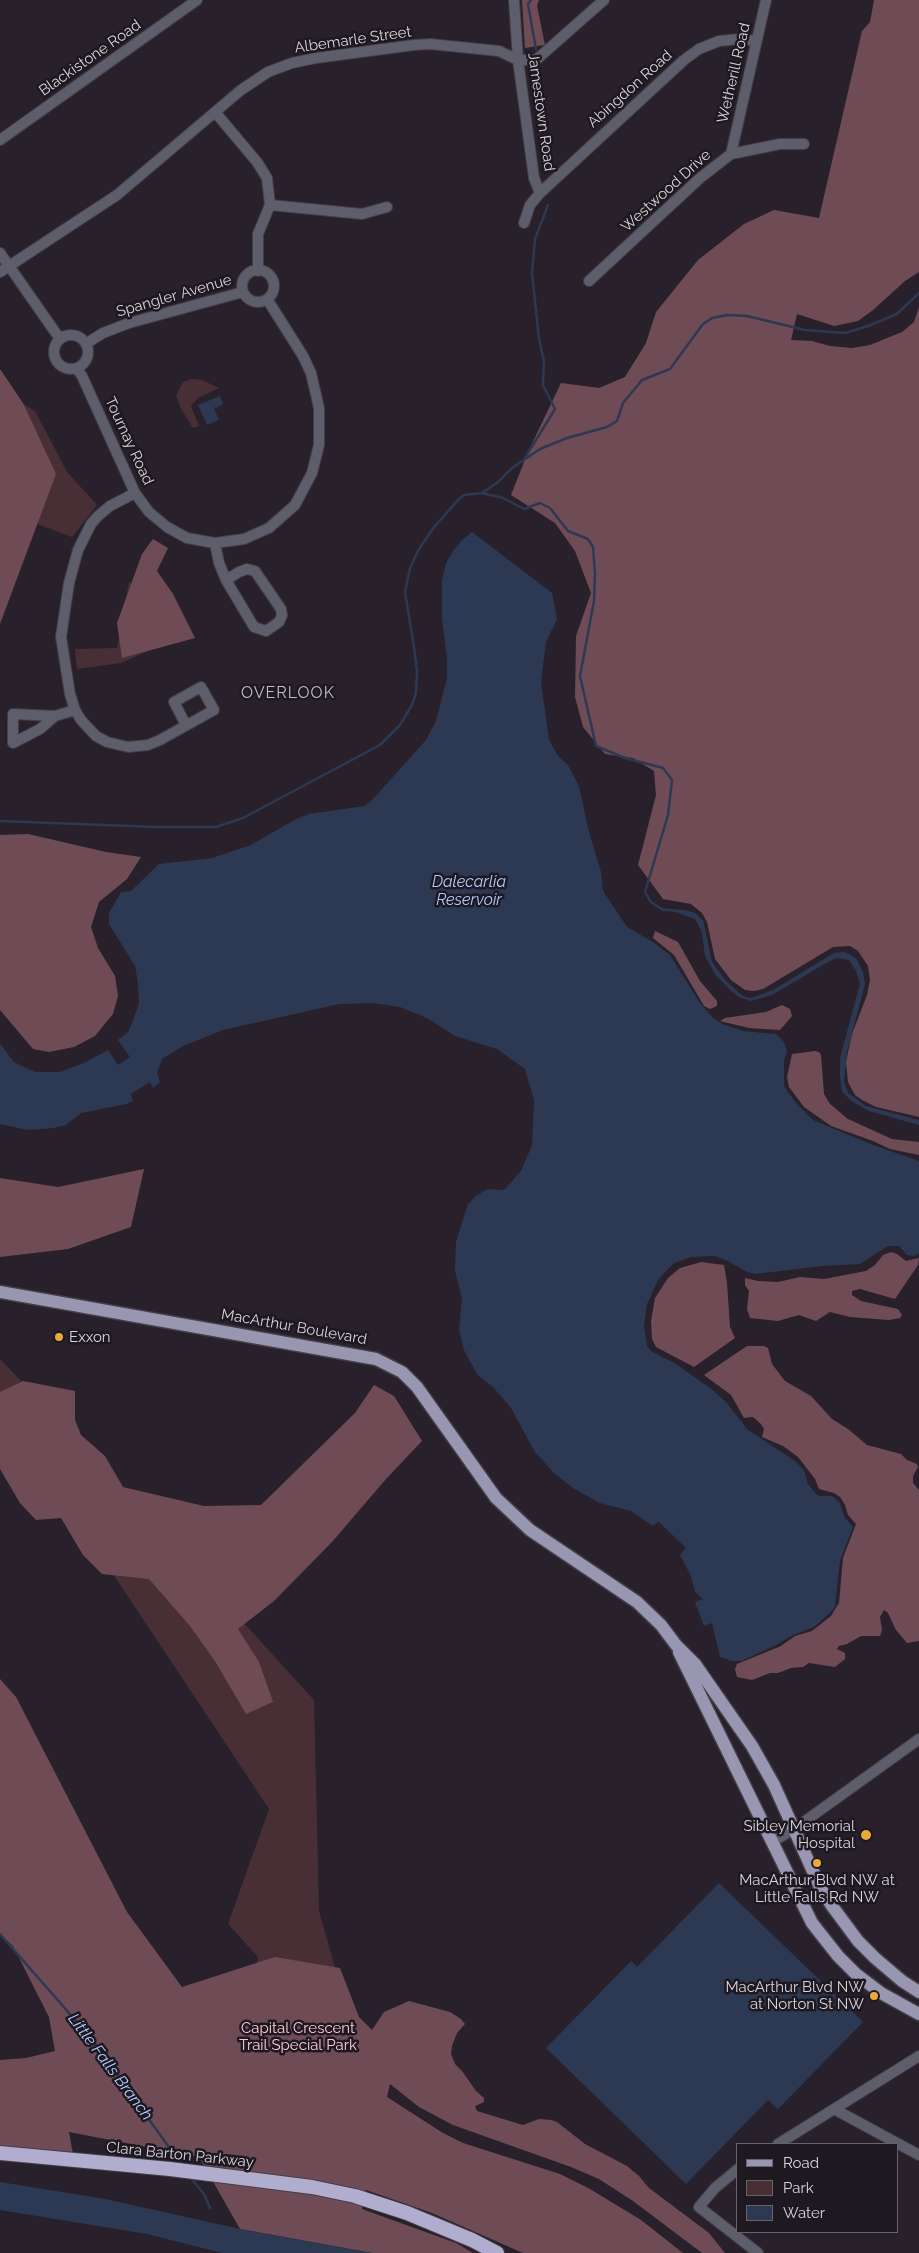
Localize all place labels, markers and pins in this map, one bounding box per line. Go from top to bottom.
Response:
place label: Exxon [69,1328,111,1346]
marker: Exxon [53,1331,65,1343]
place label: Sibley Memorial Hospital [743,1817,855,1852]
marker: Sibley Memorial Hospital [859,1828,873,1842]
marker: MacArthur Blvd NW at Little Falls Rd NW [811,1857,823,1869]
place label: MacArthur Blvd NW at Little Falls Rd NW [739,1871,895,1906]
place label: MacArthur Blvd NW at Norton St NW [725,1978,864,2013]
marker: MacArthur Blvd NW at Norton St NW [868,1990,880,2002]

